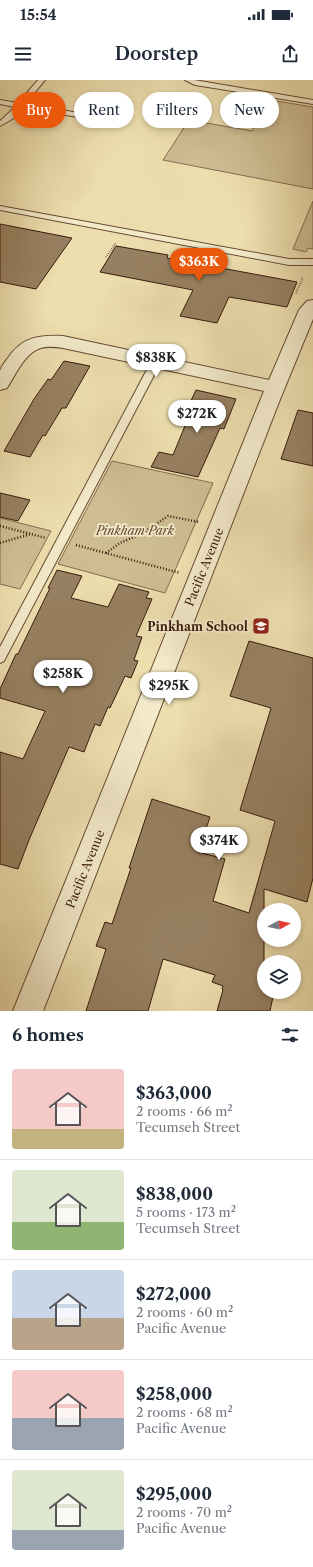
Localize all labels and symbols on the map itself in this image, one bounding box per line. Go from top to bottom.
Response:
pin: $363K [171,248,227,282]
pin: $838K [128,344,184,378]
pin: $272K [169,400,225,434]
park label: Pinkham Park [95,523,175,538]
street label: Pacific Avenue [181,525,227,608]
school or university icon: Pinkham School [251,616,271,636]
place label: Pinkham School [147,619,248,634]
pin: $258K [35,660,91,694]
pin: $295K [141,672,197,706]
street label: Pacific Avenue [62,827,108,910]
pin: $374K [191,827,247,861]
north arrow [257,903,301,947]

